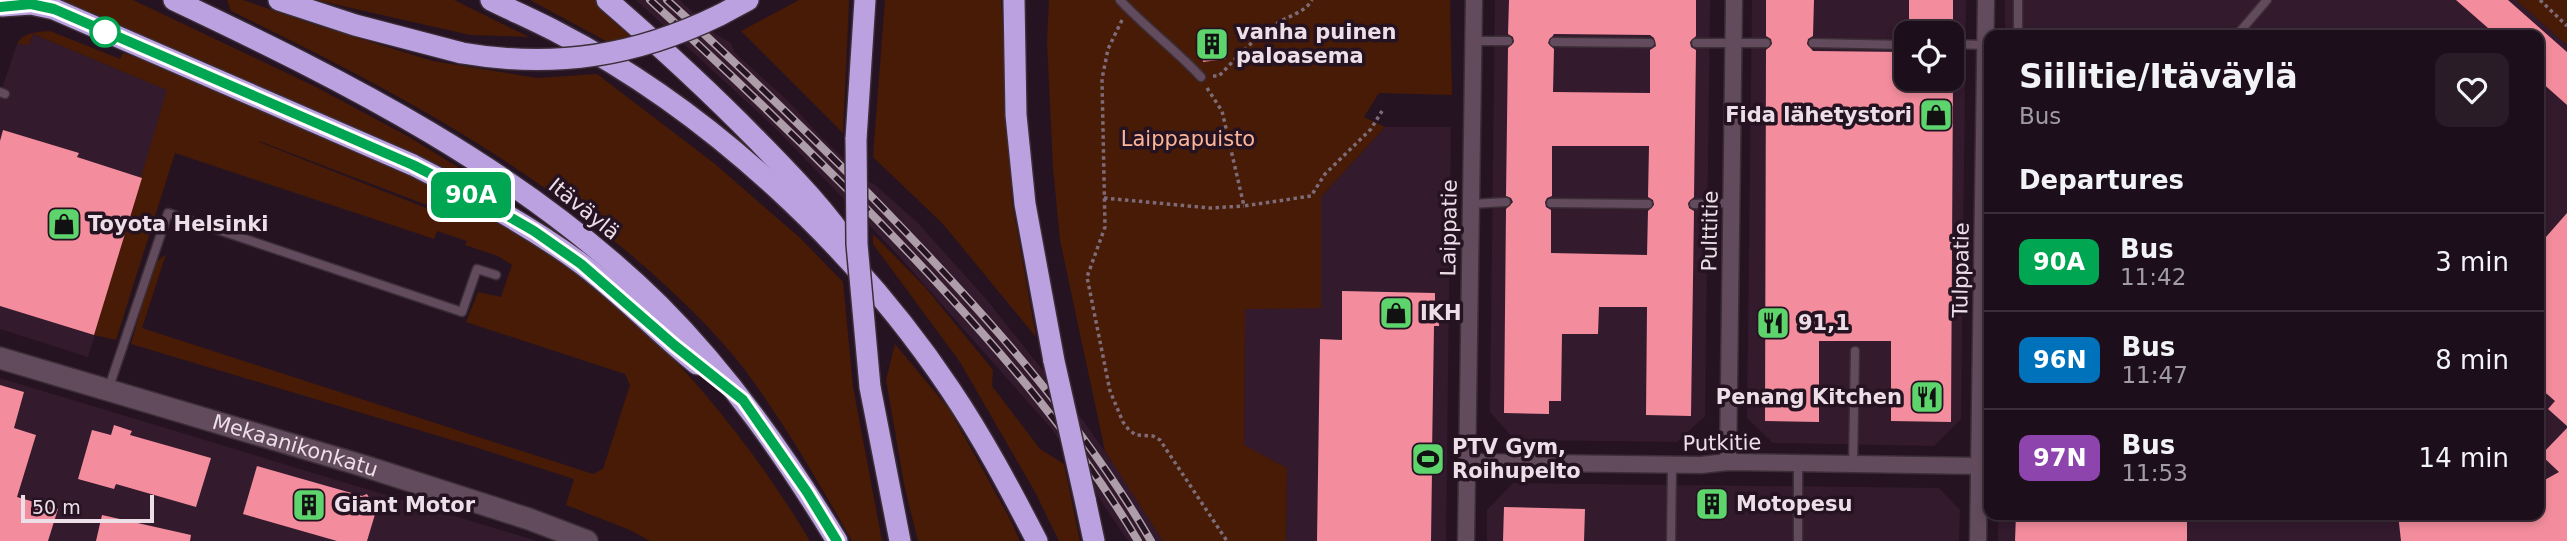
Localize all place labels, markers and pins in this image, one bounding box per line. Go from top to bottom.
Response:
unlabelled marker [90,17,120,47]
place label: vanha puinen paloasema [1236,20,1397,68]
building icon: vanha puinen paloasema [1193,25,1231,63]
shop icon: Fida lähetystori [1917,96,1955,134]
place label: Fida lähetystori [1725,103,1912,127]
shop icon: Toyota Helsinki [45,205,83,243]
place label: Toyota Helsinki [88,212,268,236]
shop icon: IKH [1377,294,1415,332]
place label: IKH [1420,301,1462,325]
restaurant icon: 91,1 [1754,304,1792,342]
place label: 91,1 [1798,311,1850,335]
restaurant icon: Penang Kitchen [1908,378,1946,416]
place label: Penang Kitchen [1716,385,1902,409]
place label: PTV Gym, Roihupelto [1452,435,1581,483]
sports icon: PTV Gym, Roihupelto [1409,440,1447,478]
building icon: Motopesu [1693,485,1731,523]
building icon: Giant Motor [290,486,328,524]
place label: Motopesu [1736,492,1853,516]
place label: Giant Motor [334,493,476,517]

